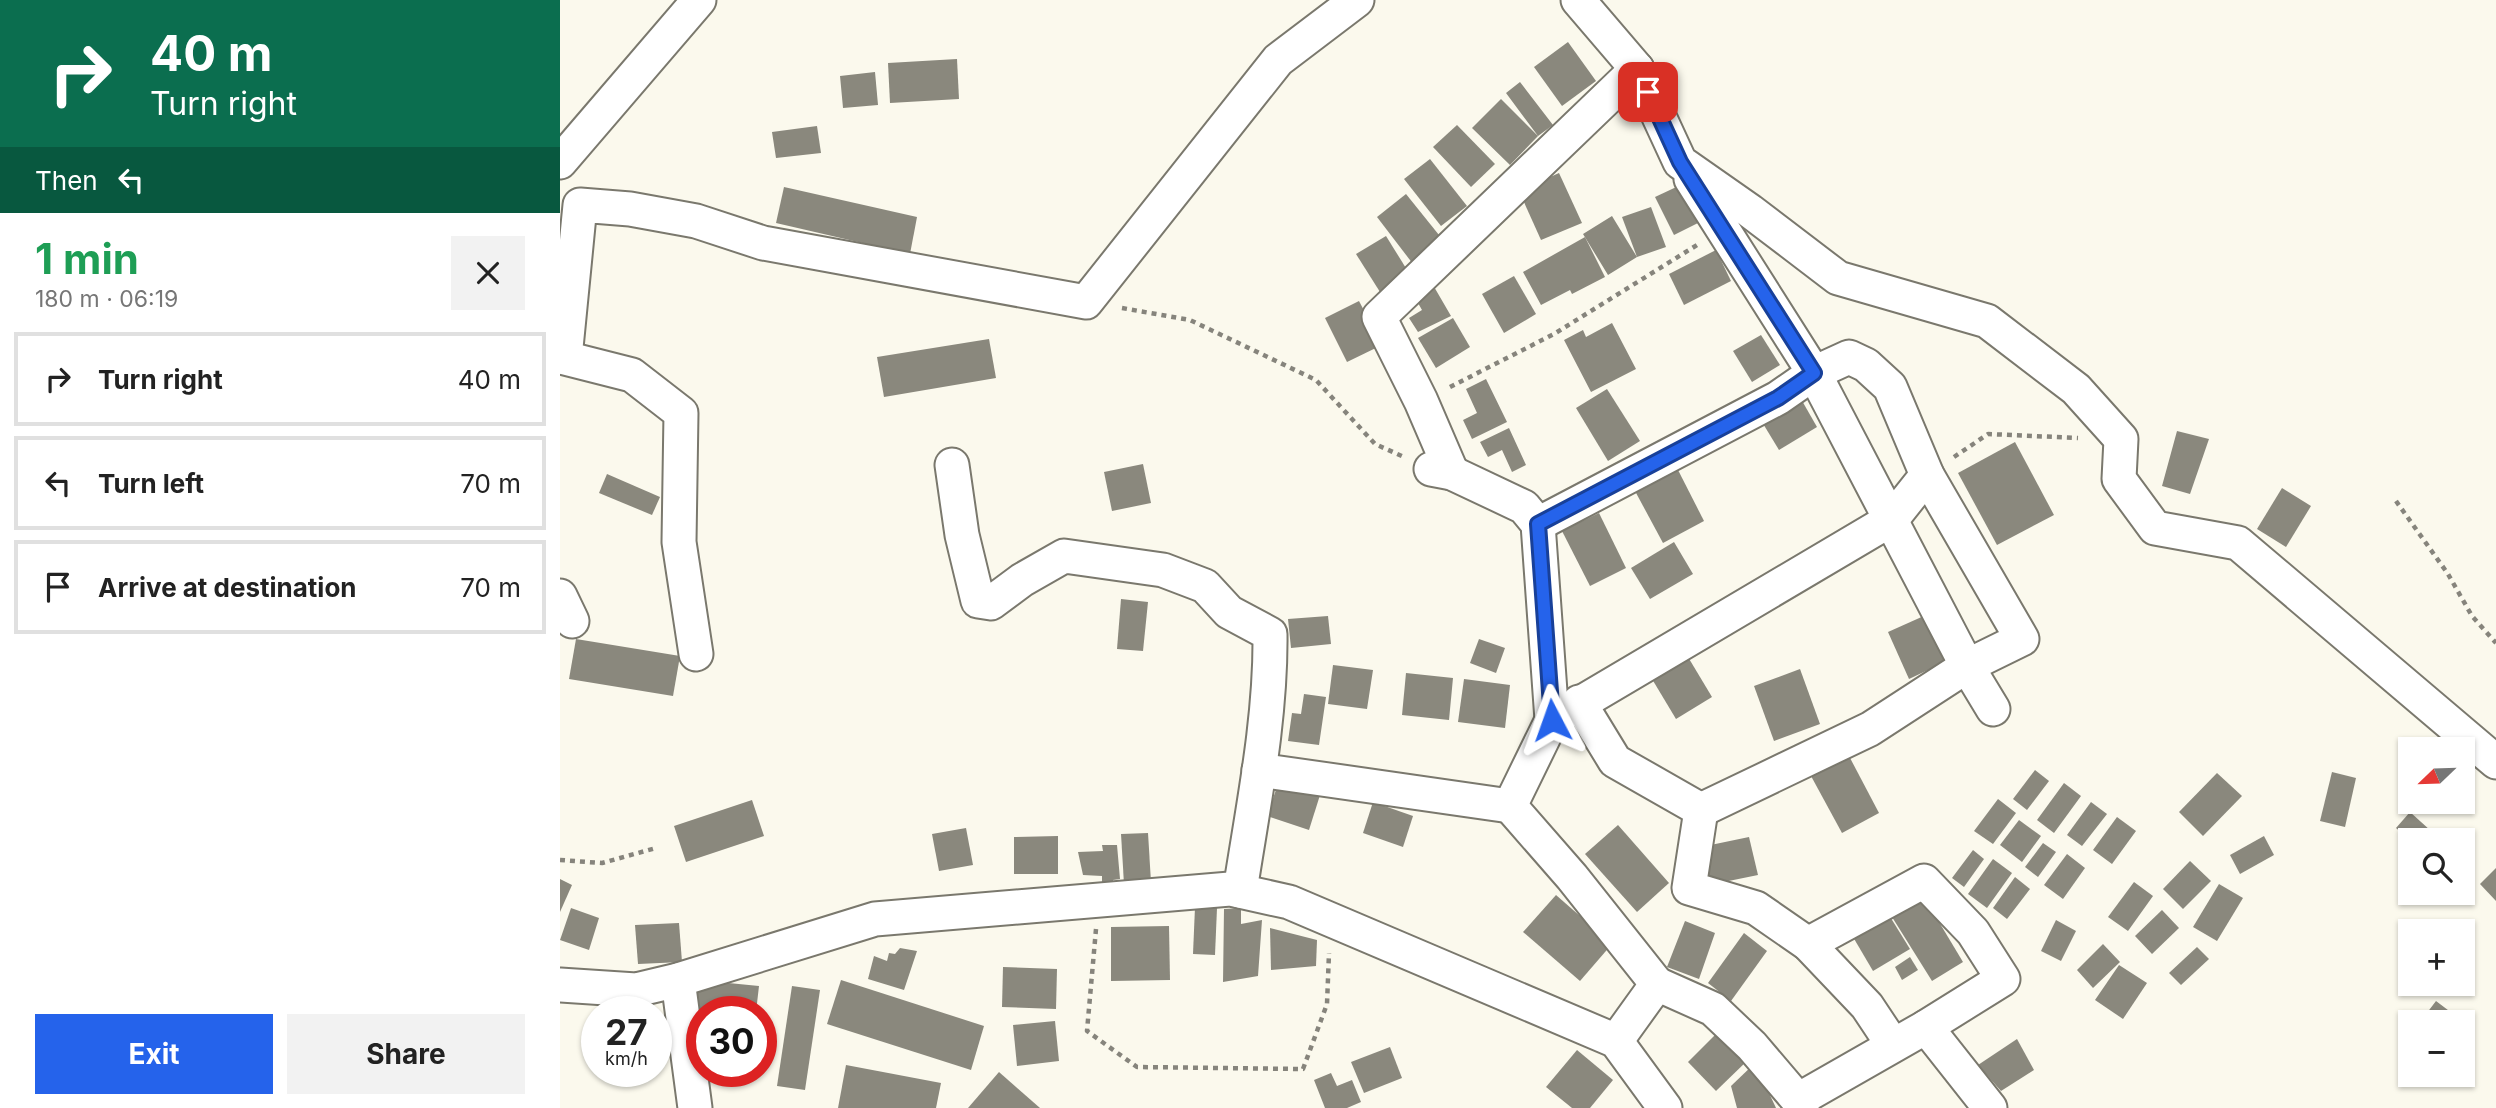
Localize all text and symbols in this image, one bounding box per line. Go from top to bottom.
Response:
text: 40 m [150,24,273,83]
icon: right [35,28,126,119]
pin [1618,62,1678,122]
icon: arrive [1629,73,1667,111]
text: Turn right [150,84,297,123]
icon: left [112,161,150,199]
text: Then [35,165,98,196]
text: 1 min [35,233,139,284]
button: close [451,236,525,310]
text: 180 m · 06:19 [35,285,178,313]
icon: right [39,360,77,398]
text: Turn right [98,364,223,395]
text: 40 m [458,364,521,395]
icon: left [39,464,77,502]
text: Turn left [98,468,204,499]
text: 70 m [460,468,521,499]
icon: arrive [39,568,77,606]
text: Arrive at destination [98,572,357,603]
text: 70 m [460,572,521,603]
position arrow [1515,683,1589,757]
north arrow [2398,737,2474,814]
map controls [2398,737,2475,1087]
button: search [2398,828,2475,905]
button: + [2398,919,2475,996]
speed limit sign: 30 [686,996,777,1087]
button: − [2398,1010,2475,1087]
text: 27 [605,1011,648,1053]
button: Exit [35,1014,273,1094]
button: Share [287,1014,525,1094]
text: km/h [605,1048,648,1069]

